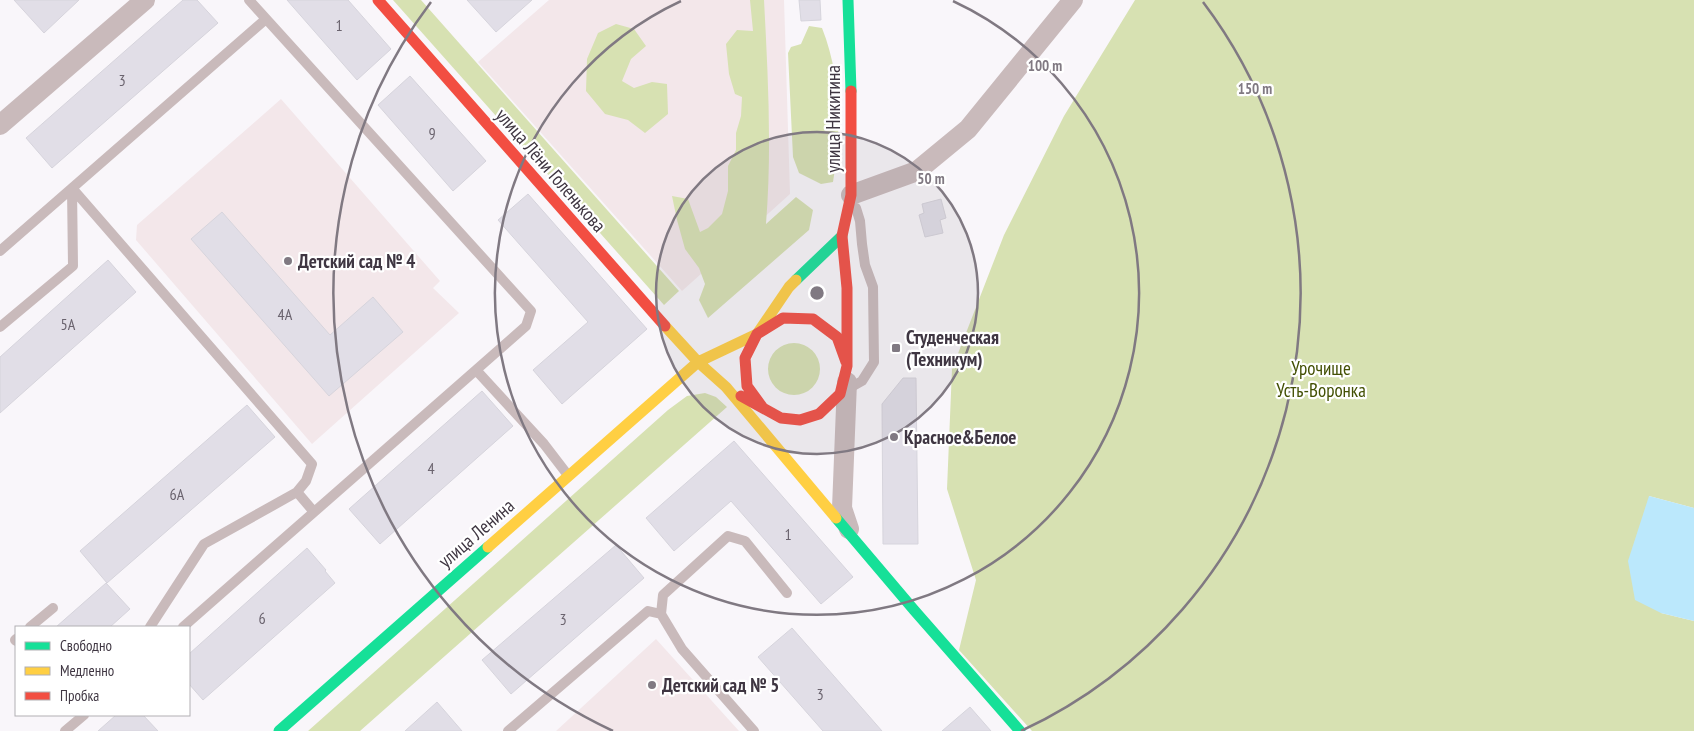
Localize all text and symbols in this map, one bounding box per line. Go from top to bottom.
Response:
house number: 1 [335,15,343,35]
text: 100 m [1028,56,1062,75]
street label: улица Никитина [821,65,845,173]
house number: 3 [118,70,126,90]
text: 150 m [1238,79,1272,98]
street label: улица Лёни Голенькова [491,103,611,237]
house number: 9 [428,123,436,143]
text: 50 m [917,169,945,188]
place label: Детский сад № 4 [298,249,415,273]
marker: Детский сад № 4 [282,255,294,267]
centre of rings [808,284,826,302]
house number: 4А [278,304,293,324]
house number: 5А [61,314,76,334]
place label: Студенческая (Техникум) [906,325,999,371]
marker: Студенческая (Техникум) [890,342,902,354]
park label: Урочище Усть-Воронка [1276,356,1366,402]
place label: Красное&Белое [904,425,1017,449]
marker: Красное&Белое [888,431,900,443]
house number: 4 [427,458,435,478]
house number: 6А [170,484,185,504]
street label: улица Ленина [433,493,519,573]
house number: 1 [784,524,792,544]
house number: 6 [258,608,266,628]
house number: 3 [559,609,567,629]
legend [15,626,190,716]
text: Свободно [60,636,112,655]
text: Медленно [60,661,114,680]
place label: Детский сад № 5 [662,673,779,697]
marker: Детский сад № 5 [646,679,658,691]
house number: 3 [816,684,824,704]
text: Пробка [60,686,99,705]

